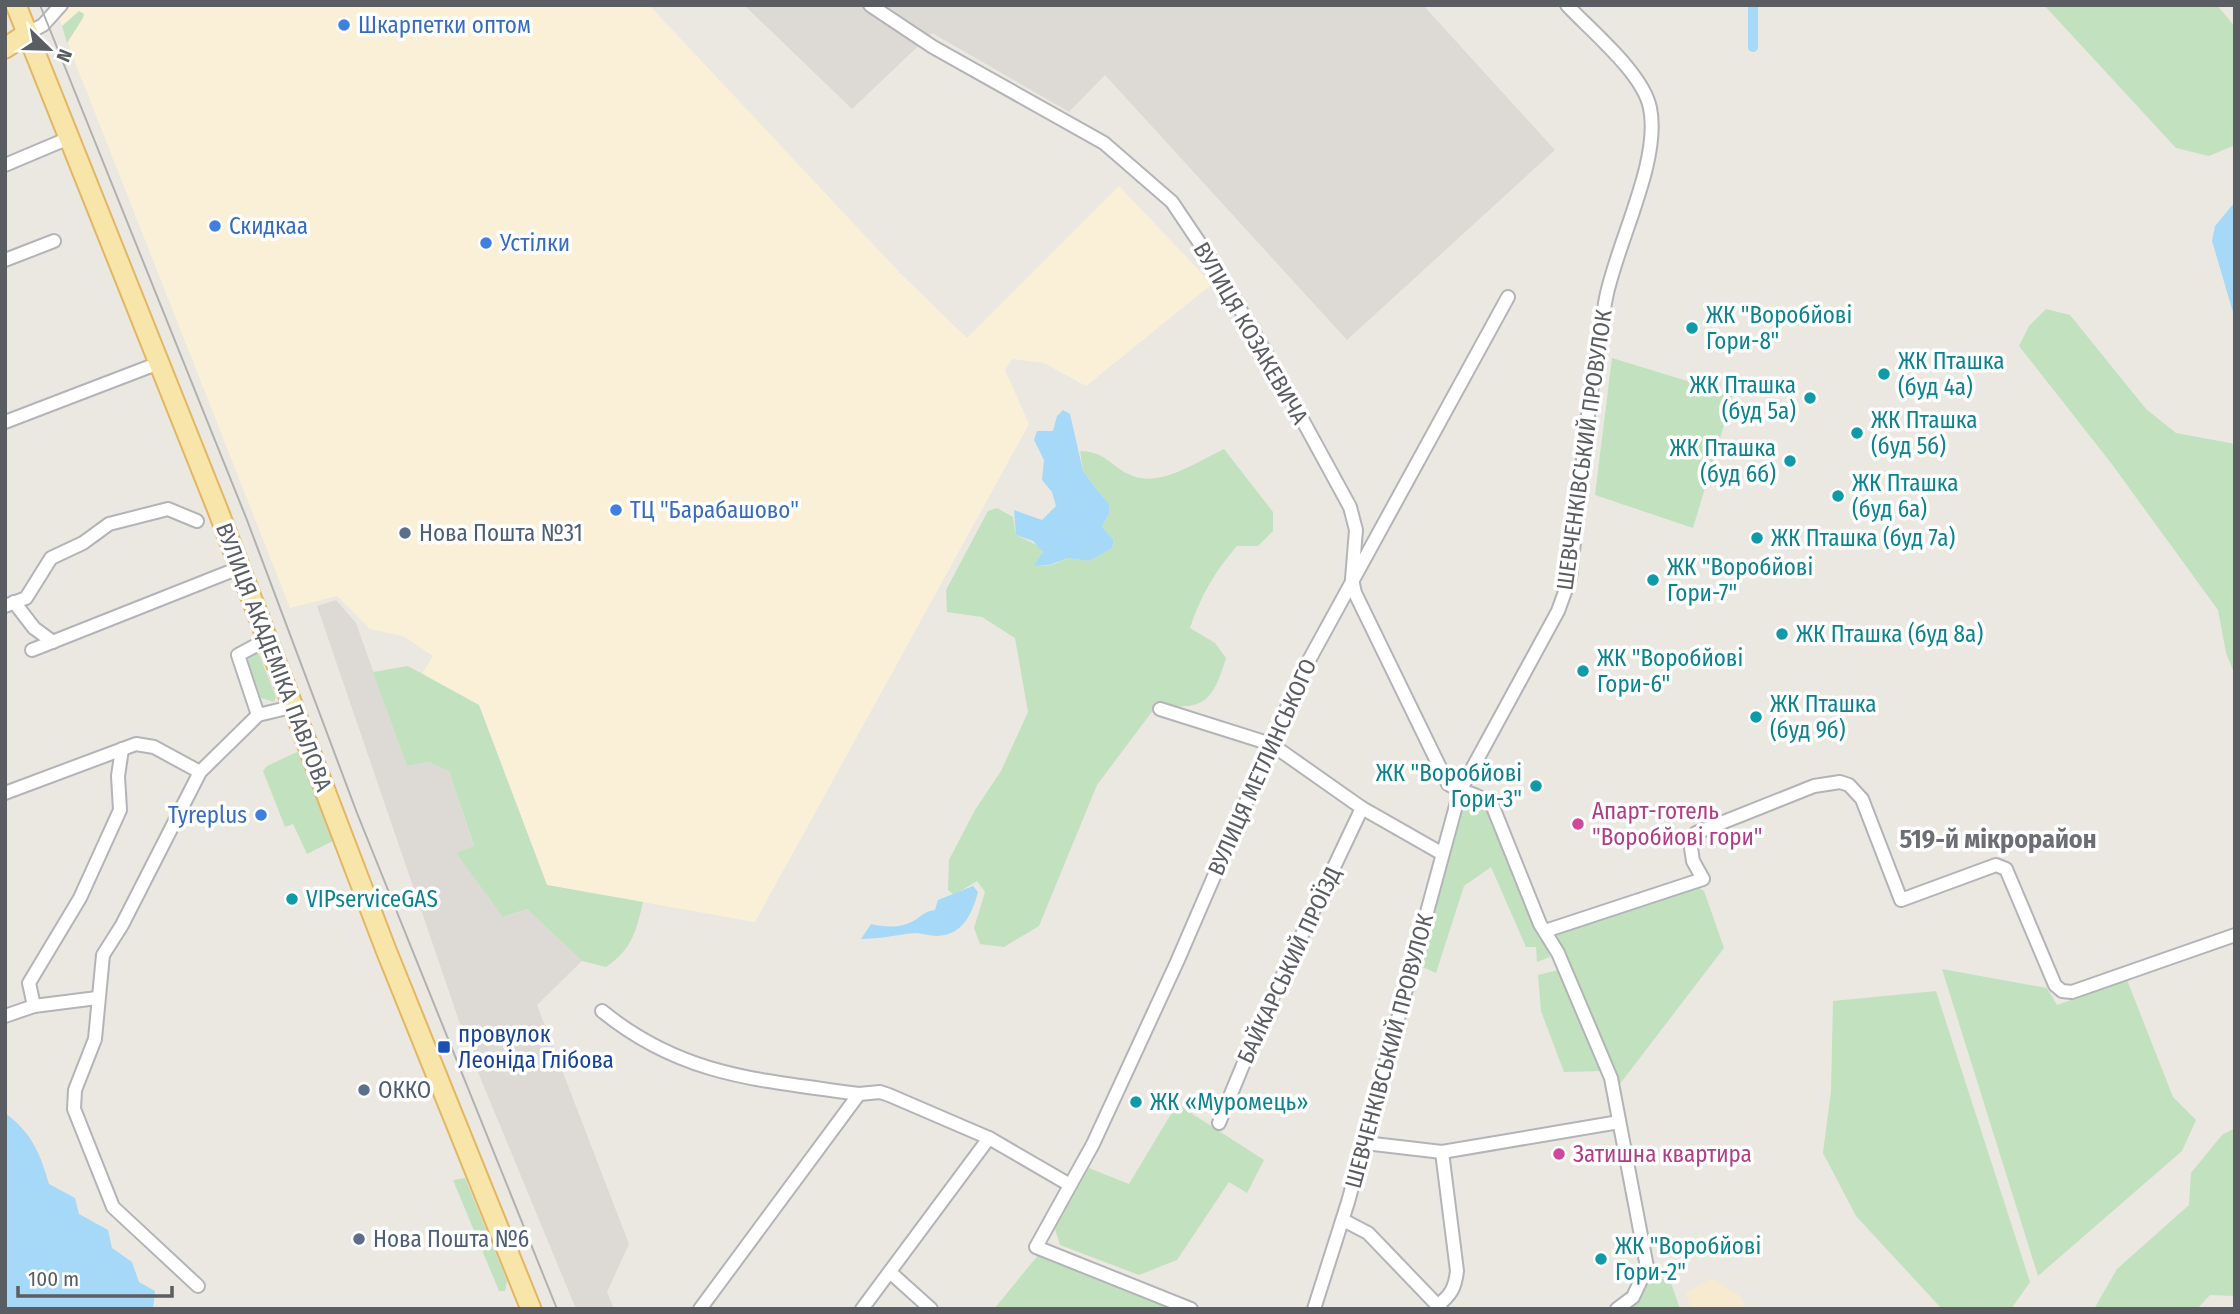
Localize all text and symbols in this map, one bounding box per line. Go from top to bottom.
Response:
place label: Шкарпетки оптом [358,11,531,39]
north arrow [14,14,84,84]
marker: Шкарпетки оптом [336,17,352,33]
text: N [51,46,77,65]
place label: Скидкаа [229,212,308,240]
marker: Скидкаа [207,218,223,234]
place label: Устілки [499,229,570,257]
marker: Устілки [478,235,494,251]
street label: ВУЛИЦЯ КОЗАКЕВИЧА [1188,237,1314,429]
place label: ЖК "Воробйові Гори-8" [1706,301,1852,355]
street label: ШЕВЧЕНКІВСЬКИЙ ПРОВУЛОК [1550,307,1618,592]
marker: ЖК "Воробйові Гори-8" [1684,320,1700,336]
place label: ЖК Пташка (буд 4а) [1898,347,2005,401]
marker: ЖК Пташка (буд 4а) [1876,366,1892,382]
place label: ЖК Пташка (буд 5а) [1689,371,1796,425]
marker: ЖК Пташка (буд 5а) [1802,390,1818,406]
place label: ЖК Пташка (буд 5б) [1871,406,1978,460]
marker: ЖК Пташка (буд 5б) [1849,425,1865,441]
place label: ЖК Пташка (буд 6б) [1669,434,1776,488]
marker: ЖК Пташка (буд 6б) [1782,453,1798,469]
place label: ЖК Пташка (буд 6а) [1852,469,1959,523]
marker: ЖК Пташка (буд 6а) [1830,488,1846,504]
place label: ТЦ "Барабашово" [630,496,799,524]
marker: ТЦ "Барабашово" [608,502,624,518]
street label: ВУЛИЦЯ АКАДЕМІКА ПАВЛОВА [210,519,338,795]
place label: Нова Пошта №31 [419,519,583,547]
place label: ЖК Пташка (буд 7а) [1771,524,1955,552]
marker: Нова Пошта №31 [397,525,413,541]
marker: ЖК Пташка (буд 7а) [1749,530,1765,546]
place label: ЖК "Воробйові Гори-7" [1667,553,1813,607]
marker: ЖК "Воробйові Гори-7" [1645,572,1661,588]
place label: ЖК Пташка (буд 8а) [1796,620,1983,648]
marker: ЖК Пташка (буд 8а) [1774,626,1790,642]
place label: ЖК "Воробйові Гори-6" [1597,644,1743,698]
street label: ВУЛИЦЯ МЕТЛИНСЬКОГО [1202,654,1322,880]
marker: ЖК "Воробйові Гори-6" [1575,663,1591,679]
place label: ЖК Пташка (буд 9б) [1770,690,1877,744]
marker: ЖК Пташка (буд 9б) [1748,709,1764,725]
place label: ЖК "Воробйові Гори-3" [1376,759,1522,813]
marker: ЖК "Воробйові Гори-3" [1528,778,1544,794]
place label: Апарт-готель "Воробйові гори" [1592,797,1763,851]
place label: Tyreplus [168,801,247,829]
marker: Tyreplus [253,807,269,823]
marker: Апарт-готель "Воробйові гори" [1570,816,1586,832]
district label: 519-й мікрорайон [1899,824,2097,855]
street label: БАЙКАРСЬКИЙ ПРОЇЗД [1231,862,1347,1068]
place label: VIPserviceGAS [306,885,438,913]
marker: VIPserviceGAS [284,891,300,907]
street label: ШЕВЧЕНКІВСЬКИЙ ПРОВУЛОК [1339,910,1439,1191]
place label: провулок Леоніда Глібова [458,1020,614,1074]
marker: провулок Леоніда Глібова [436,1039,452,1055]
place label: ОККО [378,1076,431,1104]
marker: ОККО [356,1082,372,1098]
place label: ЖК «Муромець» [1150,1088,1309,1116]
marker: ЖК «Муромець» [1128,1094,1144,1110]
place label: Затишна квартира [1573,1140,1752,1168]
marker: Затишна квартира [1551,1146,1567,1162]
place label: Нова Пошта №6 [373,1225,529,1253]
marker: Нова Пошта №6 [351,1231,367,1247]
place label: ЖК "Воробйові Гори-2" [1615,1232,1761,1286]
marker: ЖК "Воробйові Гори-2" [1593,1251,1609,1267]
scale bar [18,1254,172,1298]
text: 100 m [28,1266,79,1292]

